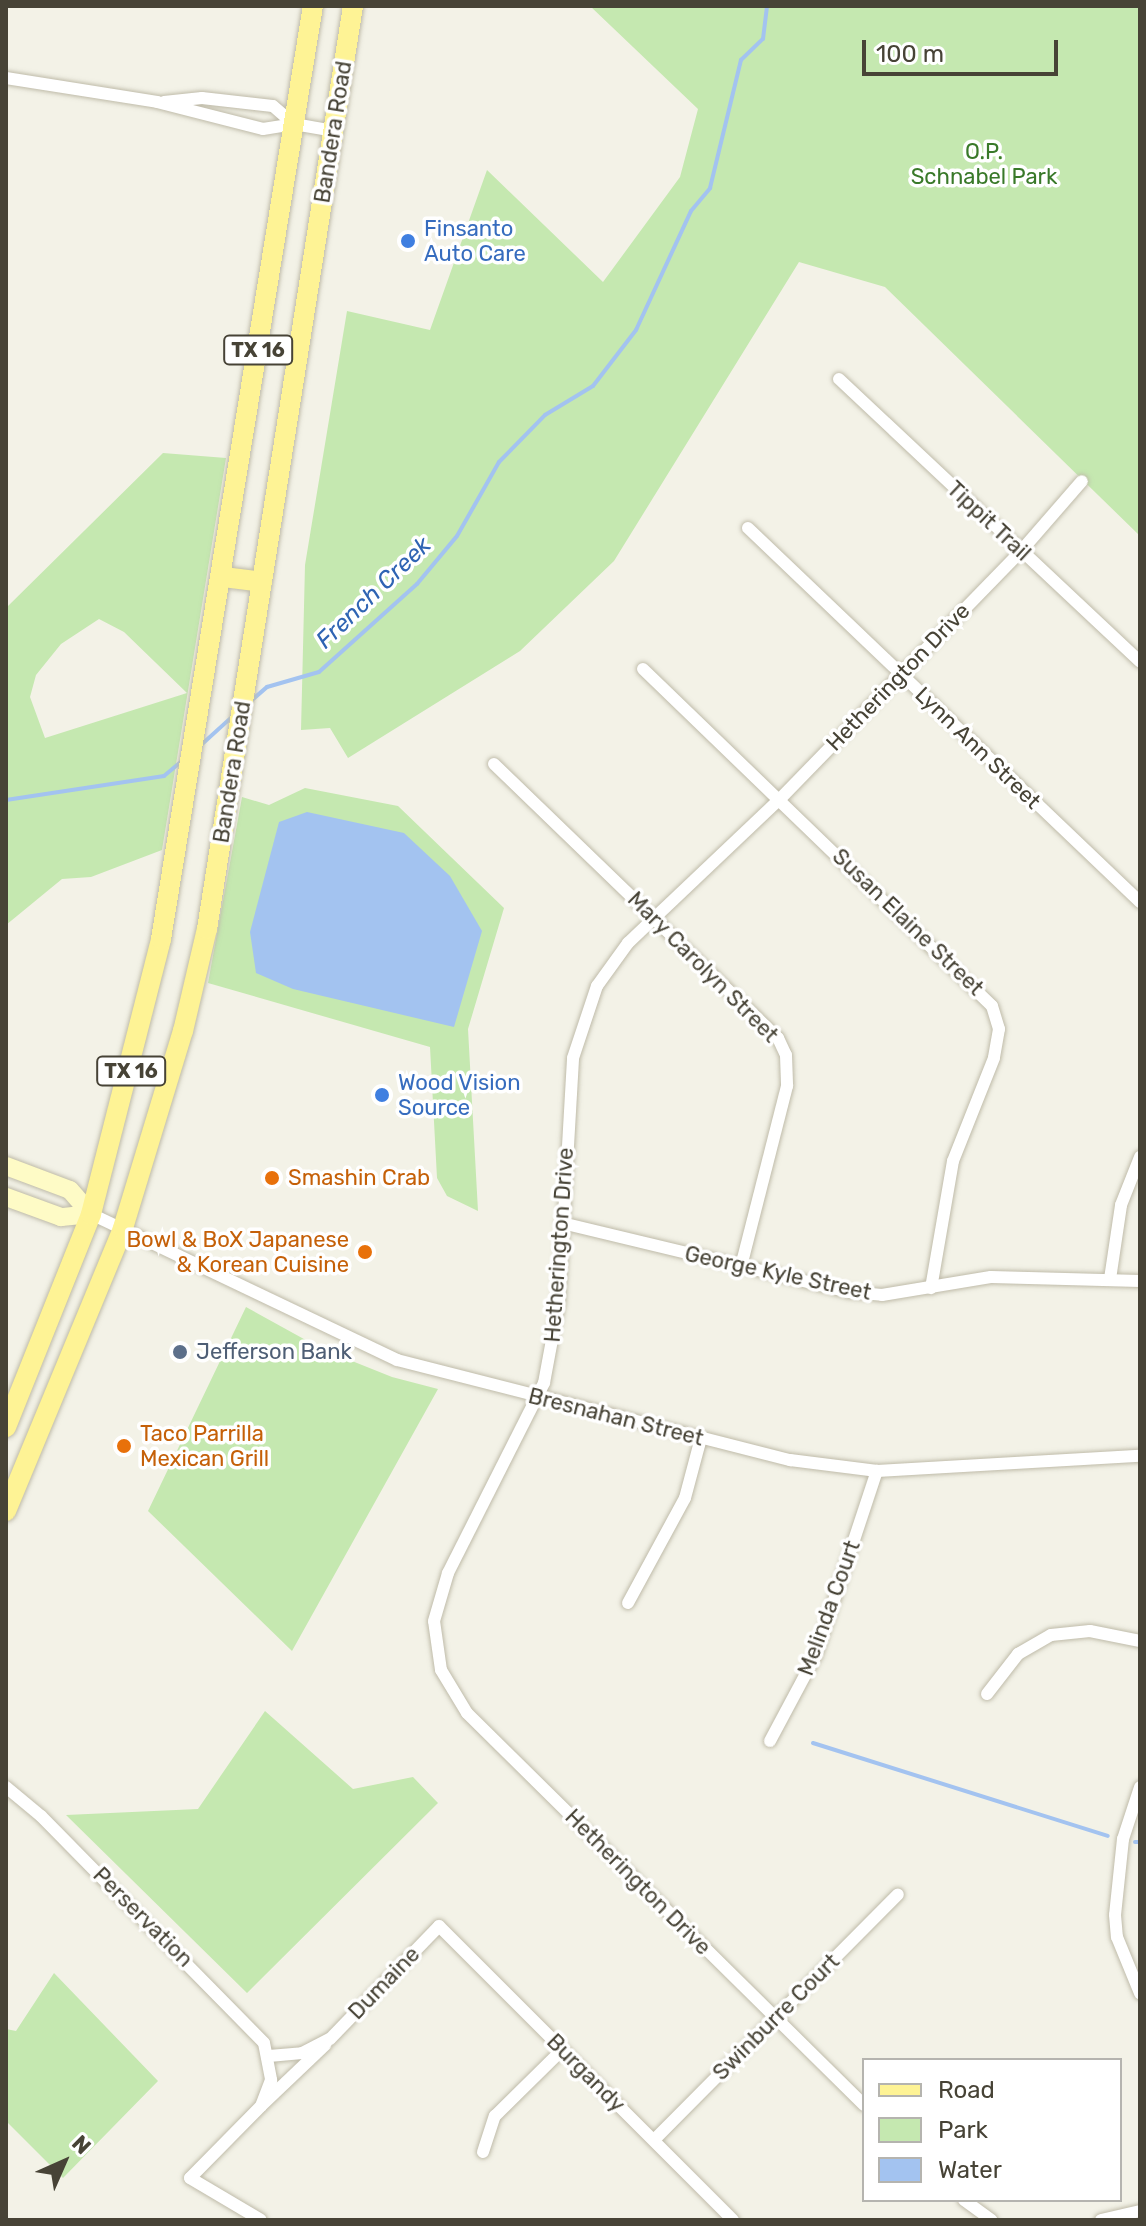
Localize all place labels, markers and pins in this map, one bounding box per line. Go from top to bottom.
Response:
place label: Finsanto Auto Care [424,215,526,266]
marker: Finsanto Auto Care [399,232,417,250]
place label: Wood Vision Source [398,1069,521,1120]
marker: Wood Vision Source [373,1086,391,1104]
place label: Smashin Crab [288,1165,430,1191]
marker: Smashin Crab [263,1169,281,1187]
place label: Bowl & BoX Japanese & Korean Cuisine [126,1226,349,1278]
marker: Bowl & BoX Japanese & Korean Cuisine [356,1243,374,1261]
place label: Jefferson Bank [196,1339,352,1365]
marker: Jefferson Bank [171,1343,189,1361]
place label: Taco Parrilla Mexican Grill [140,1420,269,1472]
marker: Taco Parrilla Mexican Grill [115,1437,133,1455]

